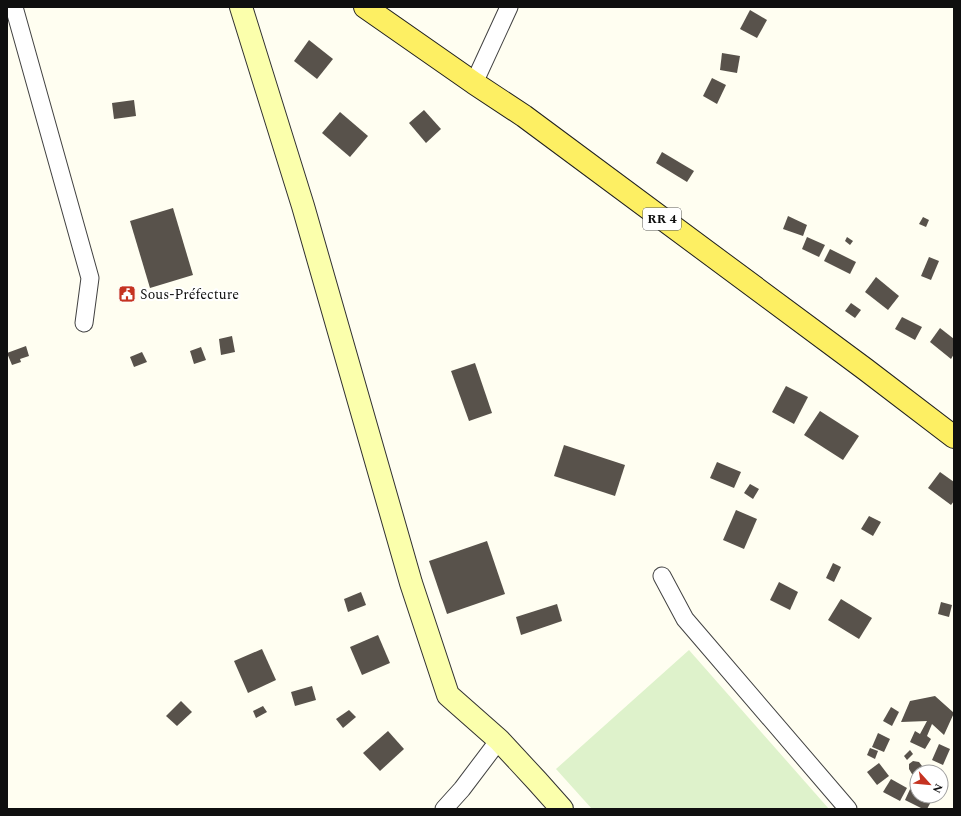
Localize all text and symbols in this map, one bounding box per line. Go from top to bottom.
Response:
road number: RR 4 [643,208,681,230]
public building icon: Sous-Préfecture [117,284,137,304]
place label: Sous-Préfecture [140,284,239,305]
north arrow [909,764,949,804]
text: N [928,780,947,796]

